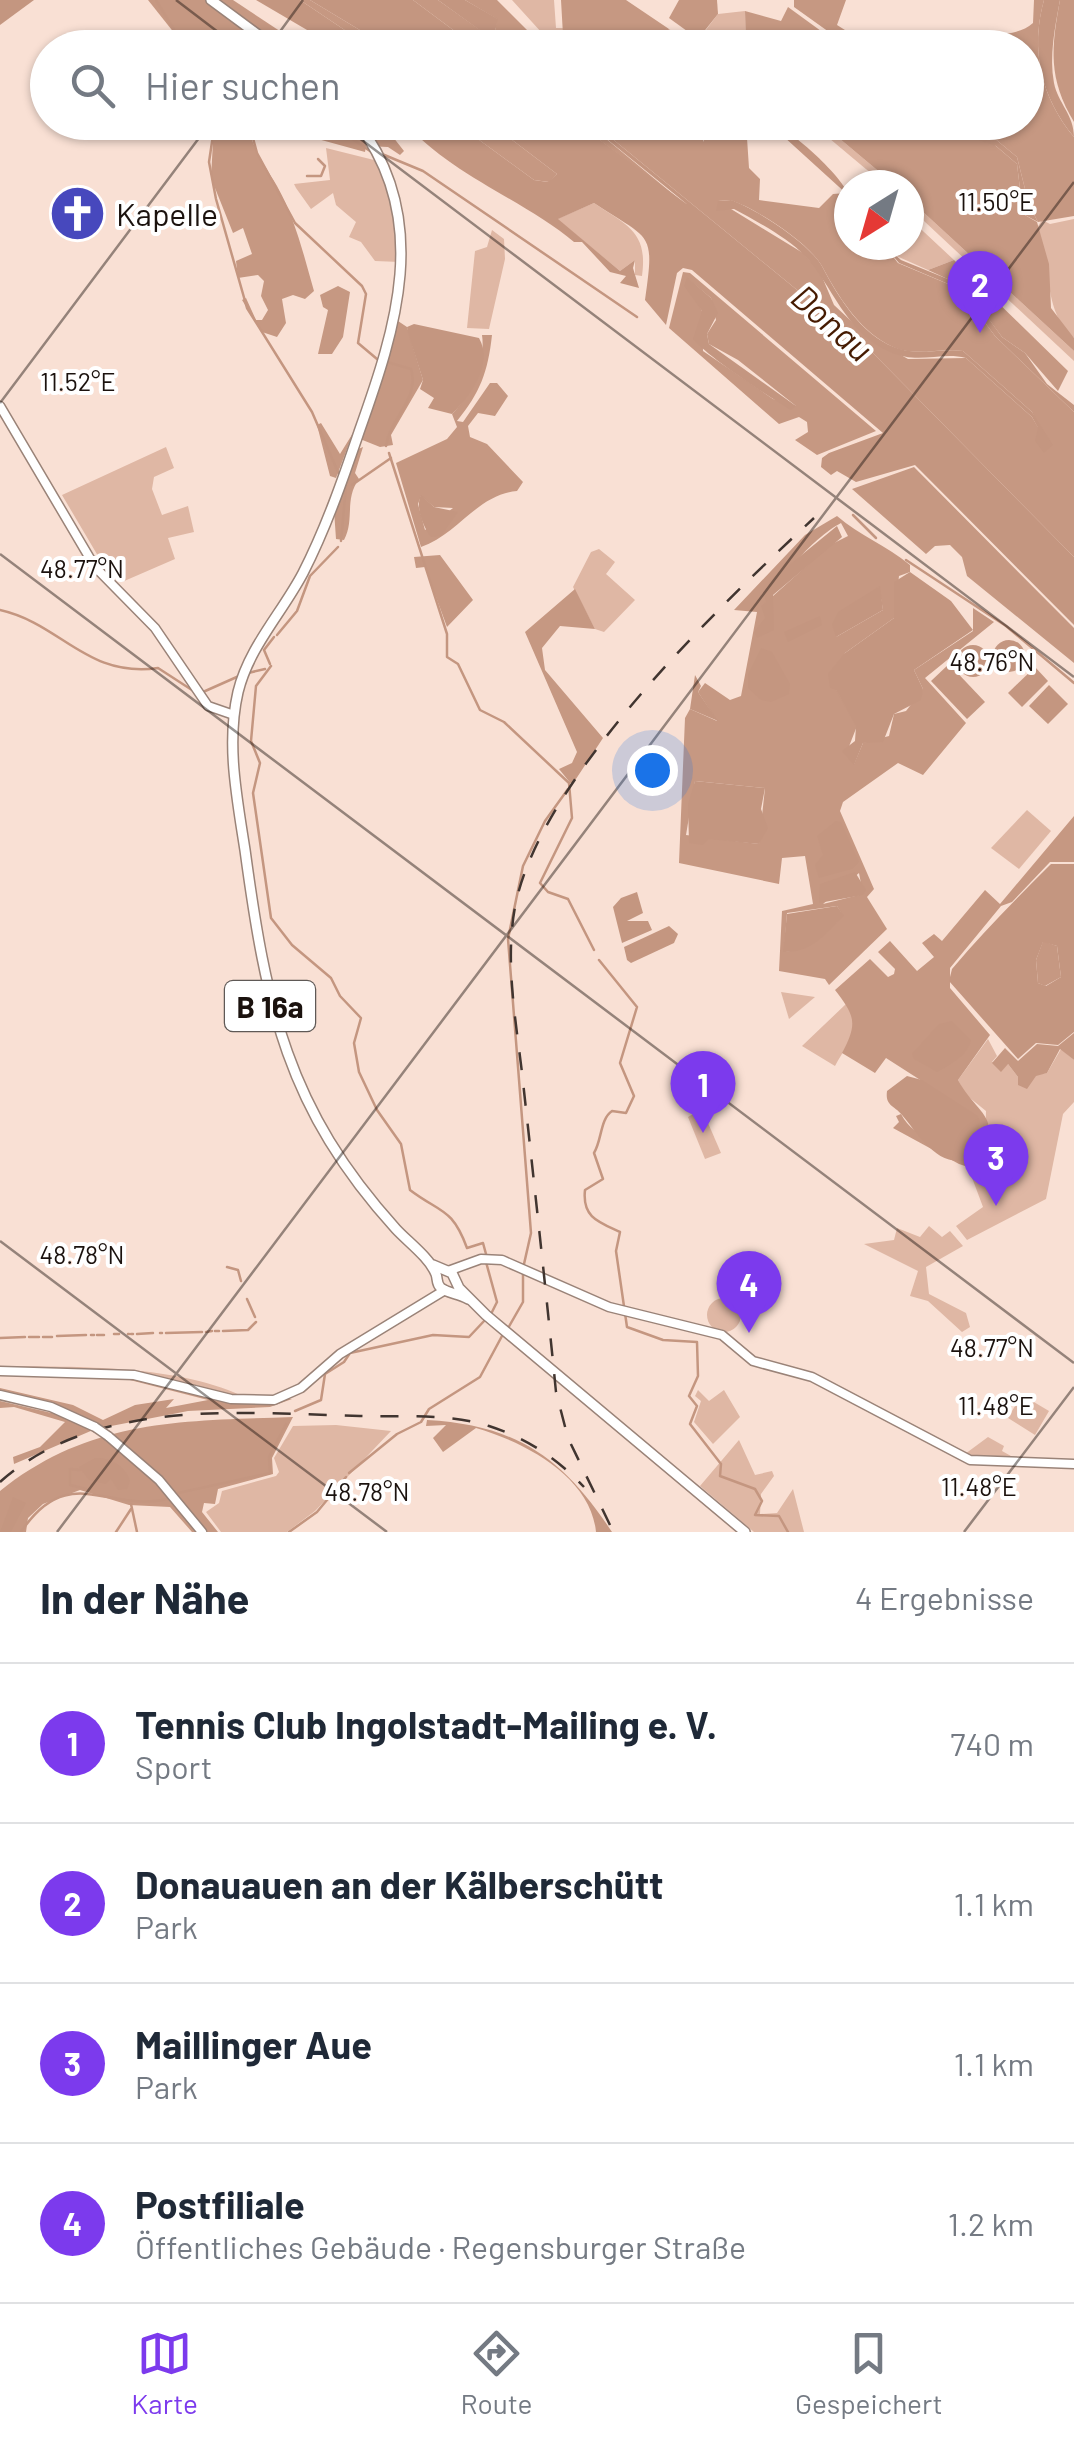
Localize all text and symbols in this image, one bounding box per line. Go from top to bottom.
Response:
search box [30,30,1044,140]
icon: search [65,58,120,113]
text: Hier suchen [145,62,341,108]
north arrow [834,170,924,260]
church icon: Kapelle [47,183,107,243]
text: 11.50°E [958,186,1034,216]
place label: Kapelle [116,194,218,232]
pin: 2 [948,250,1012,333]
water label: Donau [784,275,882,369]
text: 11.52°E [40,366,116,396]
text: 48.77°N [40,553,124,583]
text: 48.76°N [950,646,1034,676]
your location [627,745,678,796]
road number: B 16a [225,981,315,1031]
pin: 1 [670,1050,736,1133]
pin: 3 [964,1124,1028,1206]
text: 48.78°N [39,1239,125,1269]
pin: 4 [716,1250,782,1333]
text: 48.77°N [950,1332,1034,1362]
text: 11.48°E [958,1390,1034,1420]
text: 11.48°E [941,1471,1017,1501]
text: 48.78°N [324,1476,410,1506]
text: In der Nähe [40,1572,249,1622]
text: 4 Ergebnisse [855,1578,1034,1616]
text: Tennis Club Ingolstadt-Mailing e. V. [135,1701,717,1747]
text: 1 [67,1724,78,1762]
text: 740 m [950,1724,1034,1762]
text: Sport [135,1747,212,1785]
text: Donauauen an der Kälberschütt [135,1861,664,1907]
text: 2 [64,1884,81,1922]
text: 1.1 km [954,1884,1034,1922]
text: Park [135,1907,198,1945]
text: Maillinger Aue [135,2021,372,2067]
text: 3 [64,2044,81,2082]
text: 1.1 km [954,2044,1034,2082]
text: Park [135,2067,198,2105]
text: Postfiliale [135,2181,305,2227]
text: 4 [63,2204,82,2242]
text: 1.2 km [948,2204,1034,2242]
text: Öffentliches Gebäude · Regensburger Straße [135,2227,746,2265]
tab: Karte [131,2326,198,2420]
tab: Route [460,2326,532,2420]
tab: Gespeichert [795,2326,943,2420]

